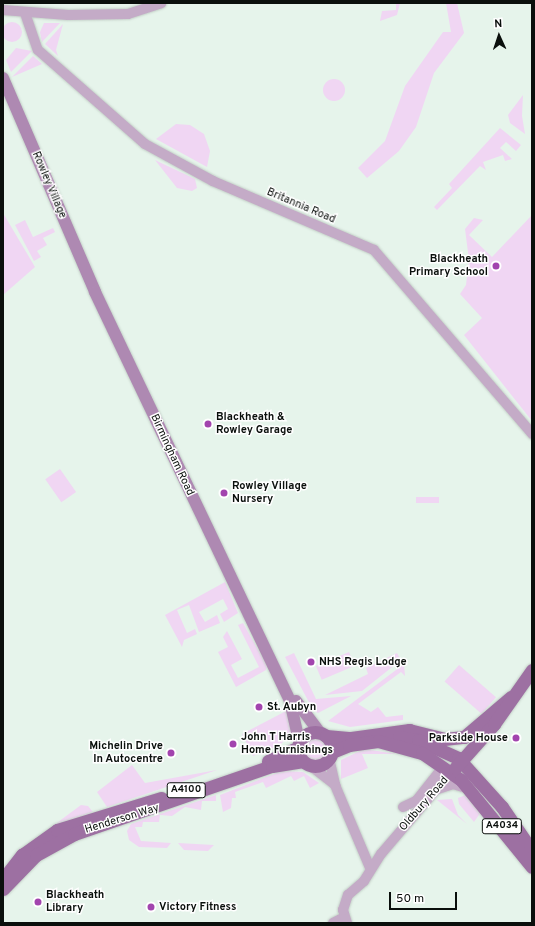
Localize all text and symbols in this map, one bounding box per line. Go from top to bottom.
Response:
north arrow [479,16,519,56]
text: N [494,17,503,31]
street label: Rowley Village [29,149,69,221]
street label: Britannia Road [265,186,337,226]
place label: Blackheath Primary School [409,253,488,279]
marker: Blackheath Primary School [491,261,501,271]
place label: Blackheath & Rowley Garage [216,411,292,437]
street label: Birmingham Road [147,412,197,498]
marker: Blackheath & Rowley Garage [203,419,213,429]
place label: Rowley Village Nursery [232,480,307,506]
marker: Rowley Village Nursery [219,488,229,498]
place label: NHS Regis Lodge [319,655,407,669]
marker: NHS Regis Lodge [306,657,316,667]
place label: St. Aubyn [267,700,317,714]
marker: St. Aubyn [254,702,264,712]
place label: John T Harris Home Furnishings [241,731,333,757]
place label: Parkside House [429,731,508,745]
marker: Parkside House [511,733,521,743]
marker: John T Harris Home Furnishings [228,739,238,749]
place label: Michelin Drive In Autocentre [89,740,163,766]
marker: Michelin Drive In Autocentre [166,748,176,758]
street label: Oldbury Road [397,774,451,834]
road number: A4100 [166,782,206,798]
street label: Henderson Way [83,801,161,837]
road number: A4034 [481,818,523,834]
scale bar [391,884,459,910]
place label: Blackheath Library [46,889,104,915]
text: 50 m [396,891,424,907]
marker: Blackheath Library [33,897,43,907]
place label: Victory Fitness [159,900,236,914]
marker: Victory Fitness [146,902,156,912]

